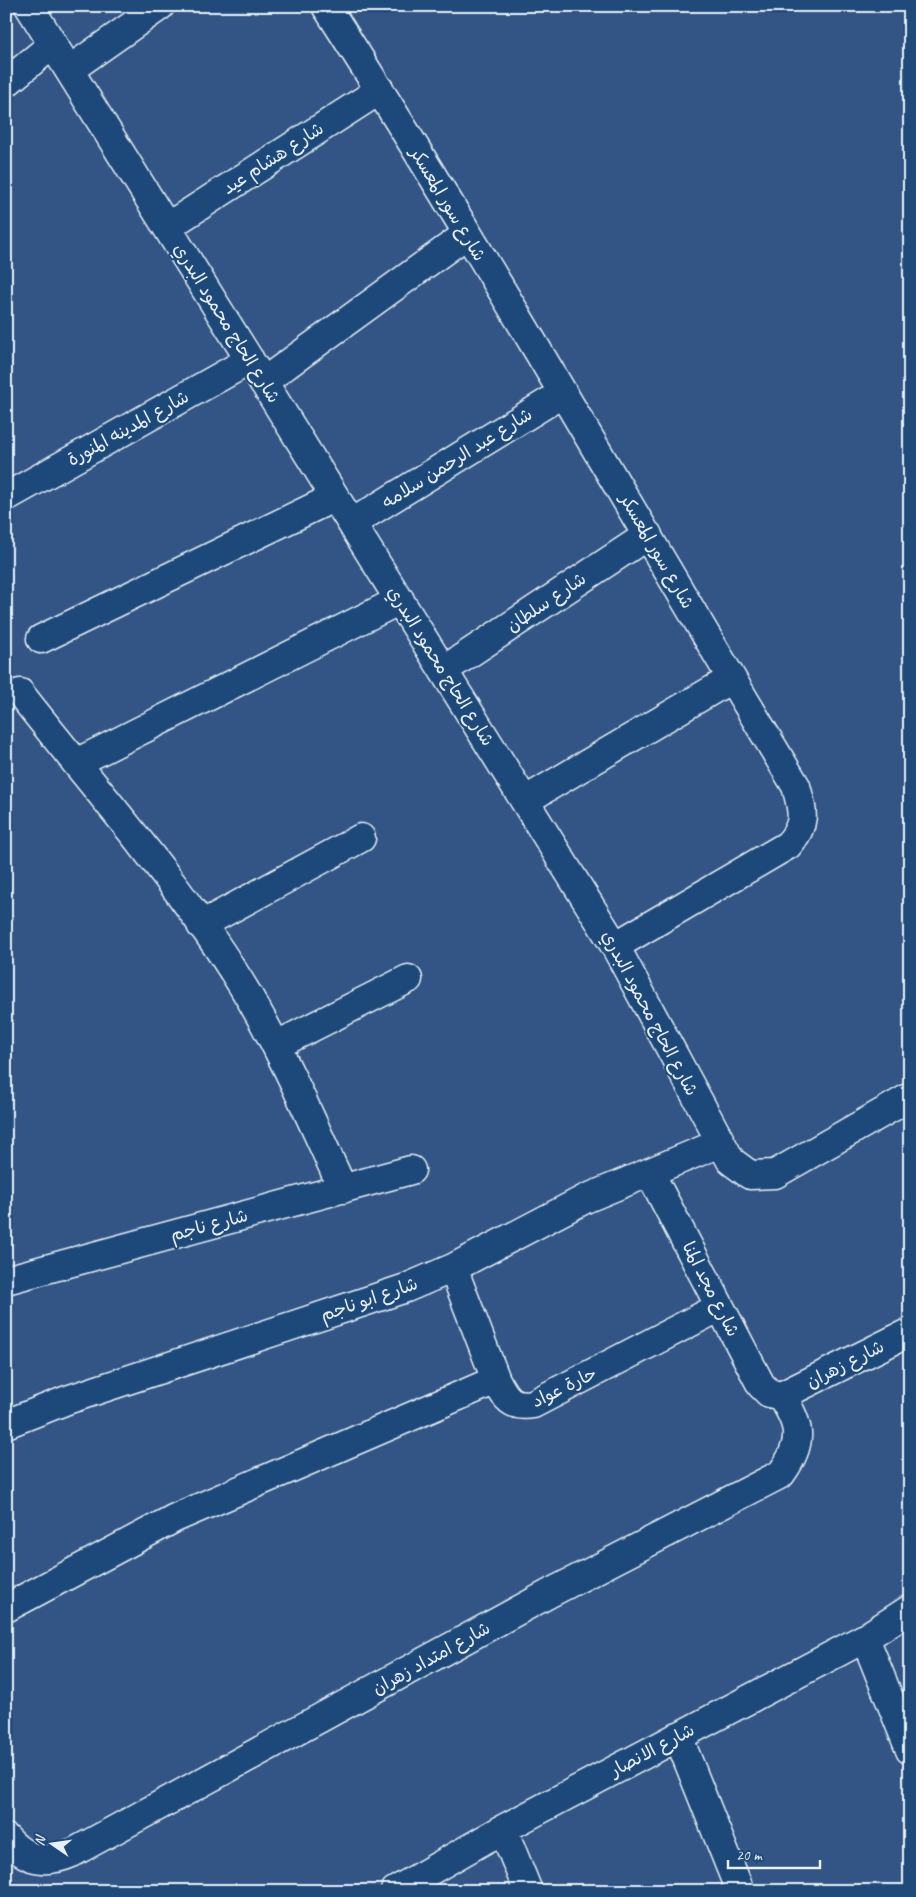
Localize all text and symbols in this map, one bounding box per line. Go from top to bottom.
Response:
street label: شارع هشام عيد [218,117,329,201]
street label: شارع سور المعسكر [403,141,491,266]
street label: شارع الحاج محمود البدري [167,239,285,408]
street label: شارع المدينه المنورة [63,385,193,471]
street label: شارع عبد الرحمن سلامه [378,403,537,514]
street label: شارع سور المعسكر [613,488,699,613]
street label: شارع سلطان [502,567,591,637]
street label: شارع الحاج محمود البدري [381,582,499,751]
street label: شارع الحاج محمود البدري [595,927,703,1100]
street label: شارع ناجم [168,1204,251,1249]
street label: شارع مجد المنا [677,1238,744,1341]
street label: شارع ابو ناجم [317,1272,422,1329]
street label: شارع زهران [802,1335,888,1394]
street label: حارة عواد [528,1362,600,1412]
street label: شارع امتداد زهران [368,1617,494,1700]
street label: شارع الانصار [604,1719,699,1783]
north arrow [28,1820,78,1870]
text: N [31,1833,50,1847]
scale bar [728,1837,821,1869]
text: 20 m [736,1846,763,1865]

